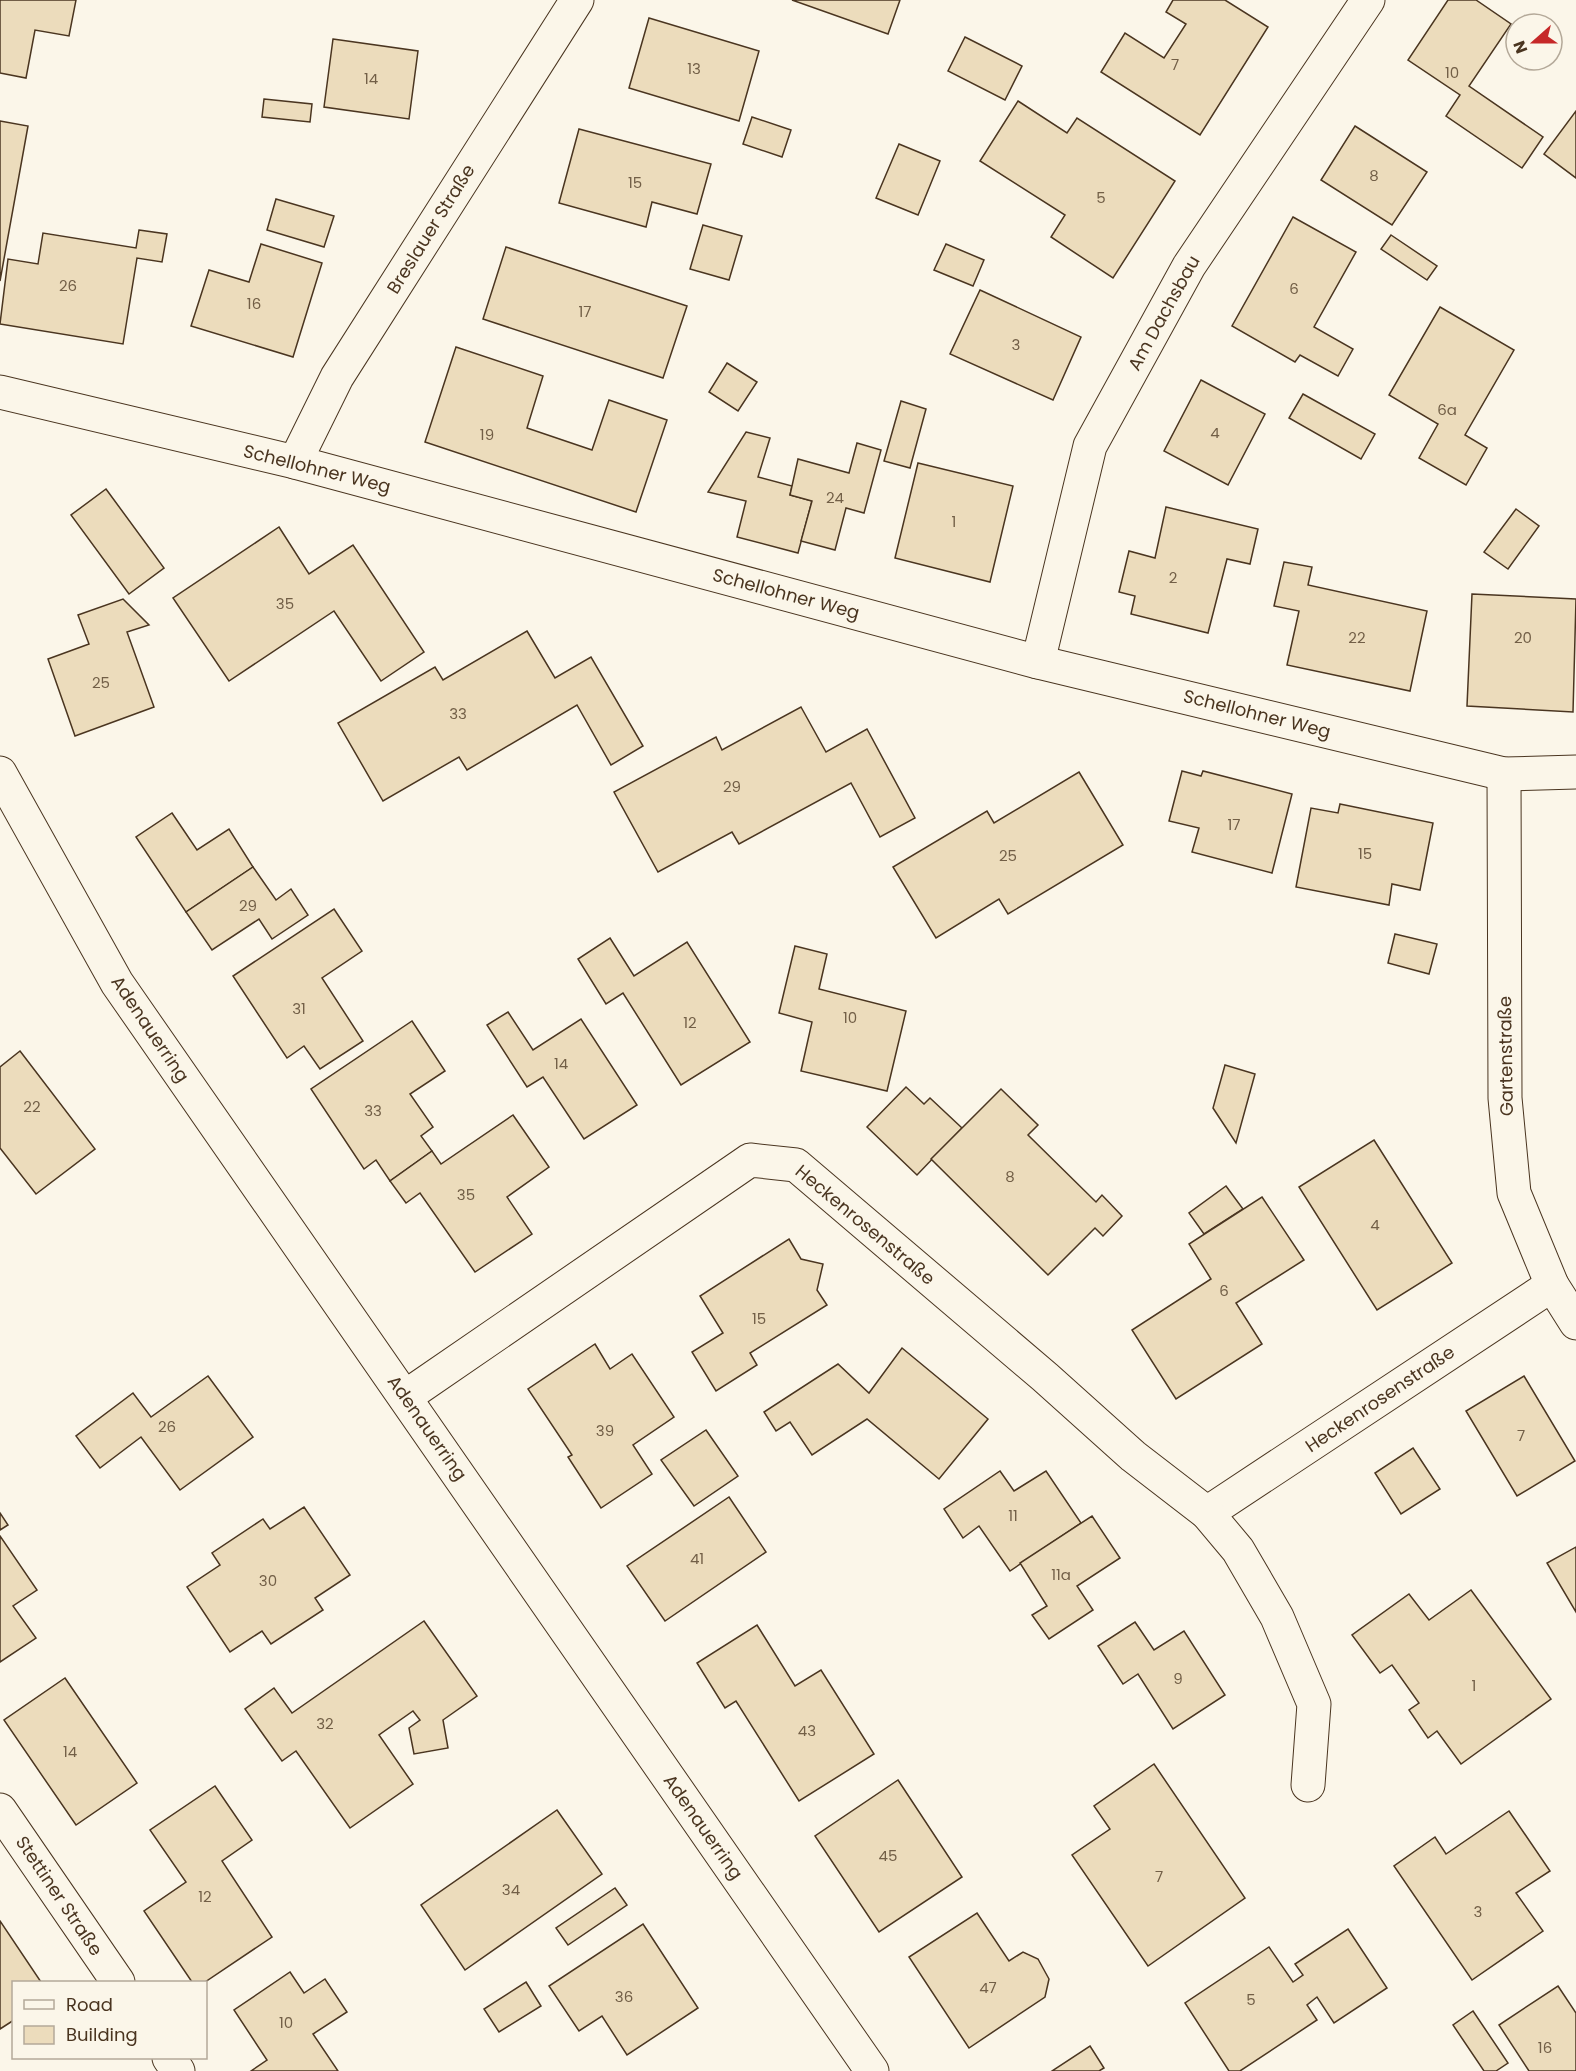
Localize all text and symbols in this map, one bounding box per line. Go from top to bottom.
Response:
north arrow [1504,12,1564,72]
text: N [1508,37,1533,57]
house number: 7 [1171,54,1179,75]
house number: 13 [687,58,701,79]
house number: 10 [1445,62,1459,83]
house number: 14 [364,68,378,89]
street label: Breslauer Straße [381,159,481,298]
house number: 8 [1369,165,1379,186]
house number: 15 [628,172,642,193]
house number: 5 [1096,187,1106,208]
street label: Am Dachsbau [1122,251,1206,375]
house number: 26 [59,275,77,296]
house number: 6 [1289,278,1299,299]
house number: 16 [247,293,261,314]
house number: 17 [579,301,592,322]
house number: 3 [1012,334,1020,355]
house number: 6a [1437,399,1457,420]
house number: 4 [1210,422,1220,443]
house number: 19 [480,424,494,445]
street label: Schellohner Weg [241,438,393,499]
house number: 24 [826,487,844,508]
house number: 1 [952,511,956,532]
street label: Schellohner Weg [710,562,862,625]
house number: 2 [1169,567,1177,588]
house number: 35 [276,593,294,614]
house number: 22 [1348,627,1366,648]
house number: 20 [1514,627,1532,648]
house number: 25 [92,672,110,693]
street label: Schellohner Weg [1181,683,1333,744]
house number: 33 [449,703,467,724]
house number: 29 [723,776,741,797]
house number: 17 [1228,814,1241,835]
house number: 15 [1358,843,1372,864]
house number: 25 [999,845,1017,866]
house number: 29 [239,895,257,916]
street label: Adenauerring [106,971,195,1087]
street label: Gartenstraße [1492,996,1519,1116]
house number: 31 [292,998,306,1019]
house number: 10 [843,1007,857,1028]
house number: 12 [683,1012,697,1033]
house number: 14 [554,1053,568,1074]
house number: 22 [23,1096,41,1117]
house number: 33 [364,1100,382,1121]
street label: Heckenrosenstraße [790,1159,940,1290]
house number: 8 [1005,1166,1015,1187]
house number: 35 [457,1184,475,1205]
house number: 4 [1370,1214,1380,1235]
house number: 6 [1219,1280,1229,1301]
house number: 15 [752,1308,766,1329]
street label: Heckenrosenstraße [1300,1339,1459,1458]
street label: Adenauerring [382,1370,473,1485]
house number: 26 [158,1416,176,1437]
house number: 39 [596,1420,614,1441]
house number: 7 [1517,1425,1525,1446]
house number: 11 [1008,1505,1018,1526]
house number: 41 [690,1548,704,1569]
house number: 11a [1051,1564,1071,1585]
house number: 30 [259,1570,277,1591]
house number: 9 [1173,1668,1183,1689]
house number: 1 [1472,1675,1476,1696]
house number: 32 [316,1713,334,1734]
house number: 43 [798,1720,816,1741]
house number: 14 [63,1741,77,1762]
street label: Adenauerring [658,1769,749,1884]
street label: Stettiner Straße [10,1831,109,1961]
house number: 45 [879,1845,897,1866]
house number: 7 [1155,1866,1163,1887]
house number: 34 [502,1879,520,1900]
house number: 12 [198,1886,212,1907]
house number: 3 [1474,1901,1482,1922]
house number: 47 [979,1977,997,1998]
legend [12,1981,207,2059]
house number: 36 [615,1986,633,2007]
house number: 5 [1246,1989,1256,2010]
text: Road [66,1992,113,2017]
house number: 10 [279,2012,293,2033]
text: Building [66,2022,138,2047]
house number: 16 [1538,2037,1552,2058]

